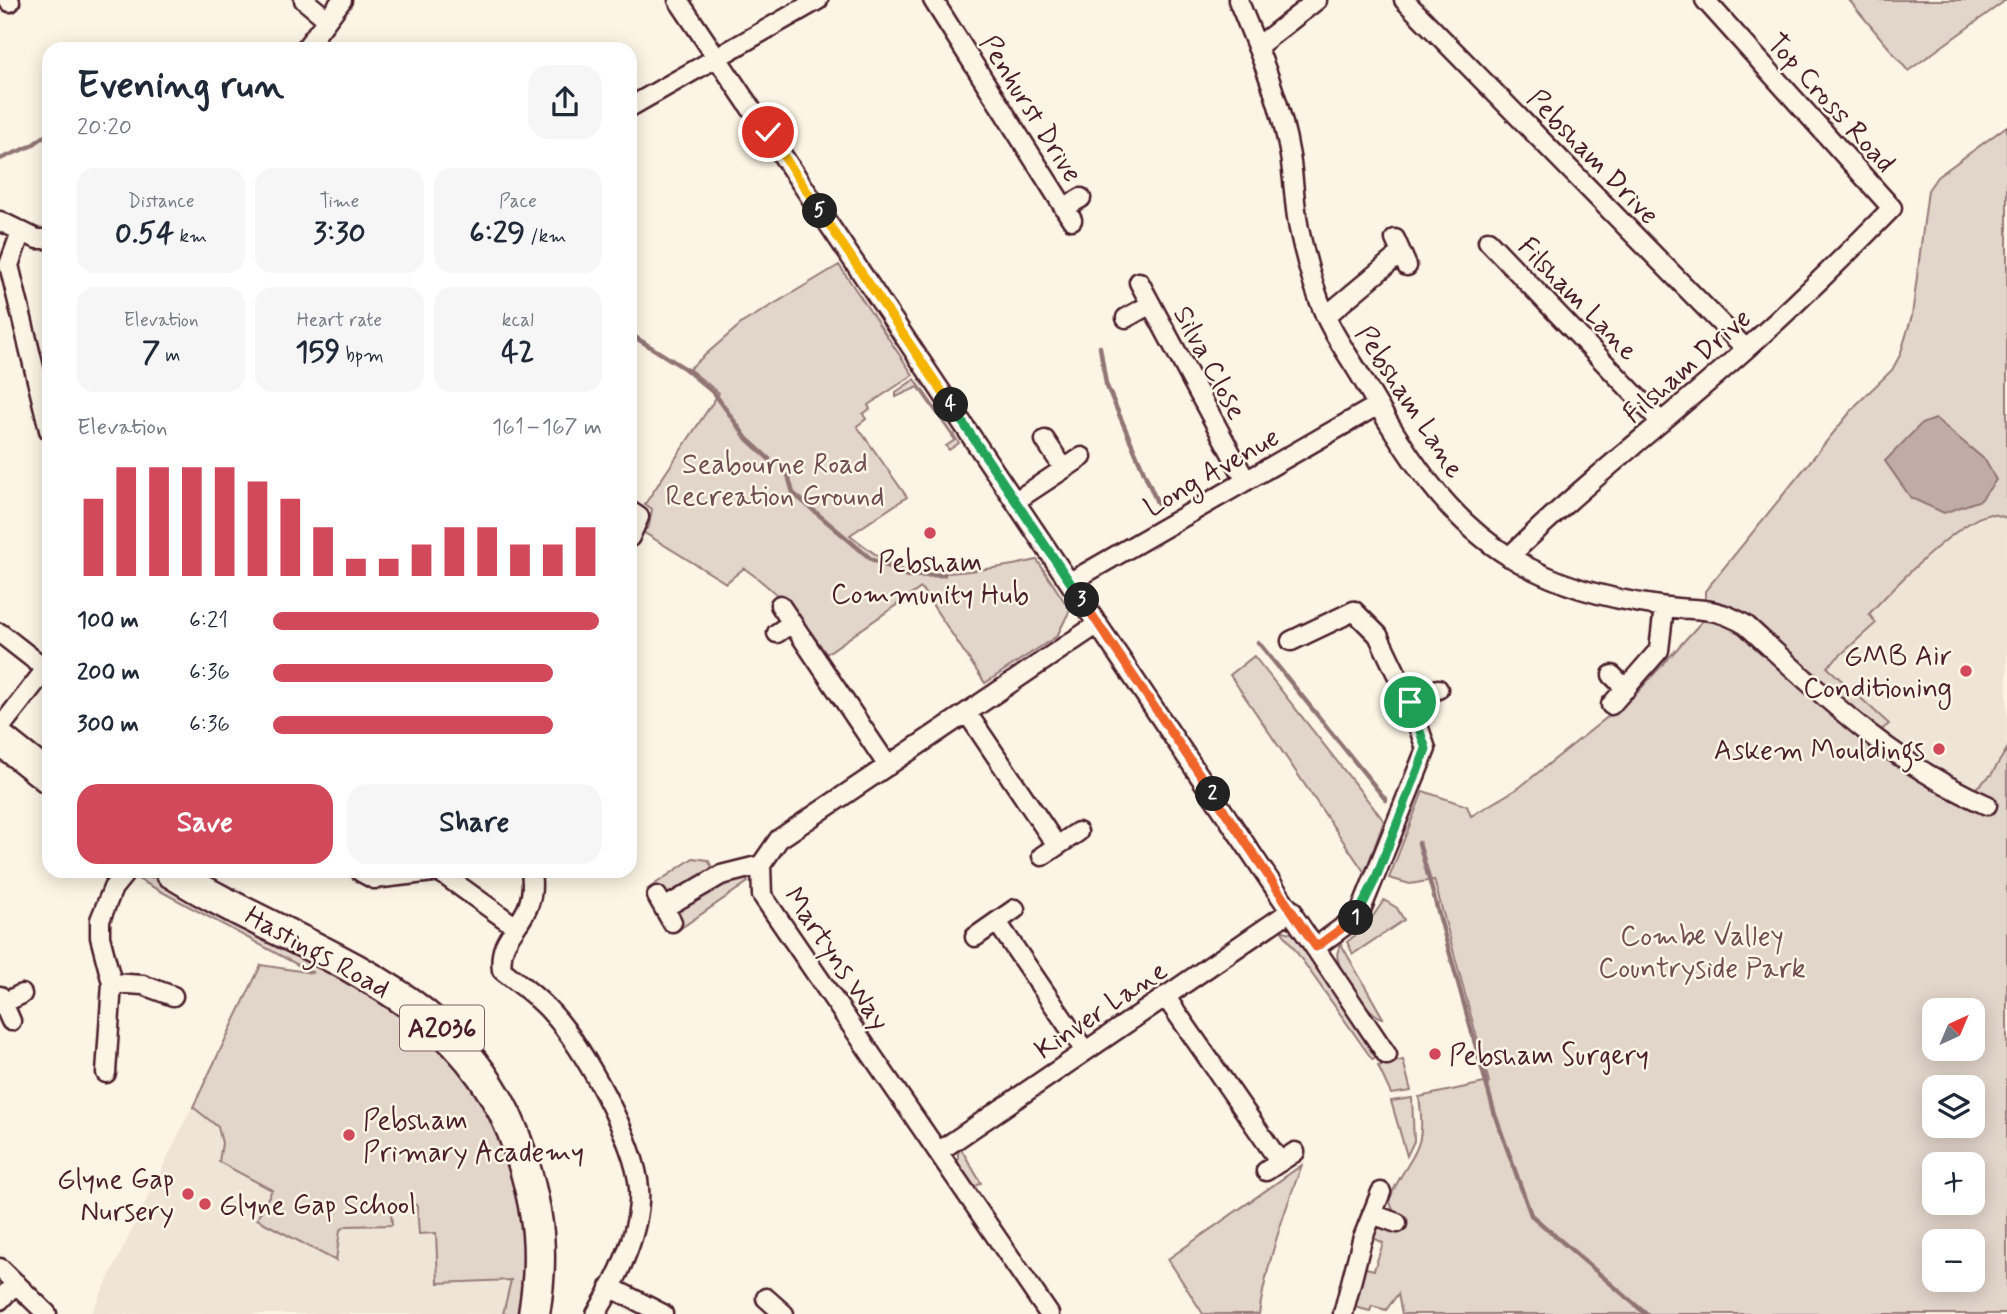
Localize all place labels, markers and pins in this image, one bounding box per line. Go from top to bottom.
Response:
pin [738,102,798,162]
pin: 5 [802,194,838,228]
pin: 4 [934,388,968,422]
marker: Pebsham Community Hub [922,525,938,541]
place label: Pebsham Community Hub [831,545,1029,614]
pin: 3 [1064,582,1100,618]
place label: GMB Air Conditioning [1803,639,1952,710]
marker: GMB Air Conditioning [1958,663,1974,679]
pin [1380,672,1440,732]
place label: Askem Mouldings [1714,733,1925,773]
marker: Askem Mouldings [1931,741,1947,757]
pin: 2 [1196,776,1230,812]
pin: 1 [1338,900,1374,936]
place label: Pebsham Surgery [1449,1038,1649,1075]
marker: Pebsham Surgery [1427,1046,1443,1062]
place label: Pebsham Primary Academy [363,1103,584,1172]
marker: Pebsham Primary Academy [341,1127,357,1143]
place label: Glyne Gap Nursery [57,1162,174,1231]
marker: Glyne Gap Nursery [180,1186,196,1202]
place label: Glyne Gap School [219,1188,416,1225]
marker: Glyne Gap School [197,1196,213,1212]

